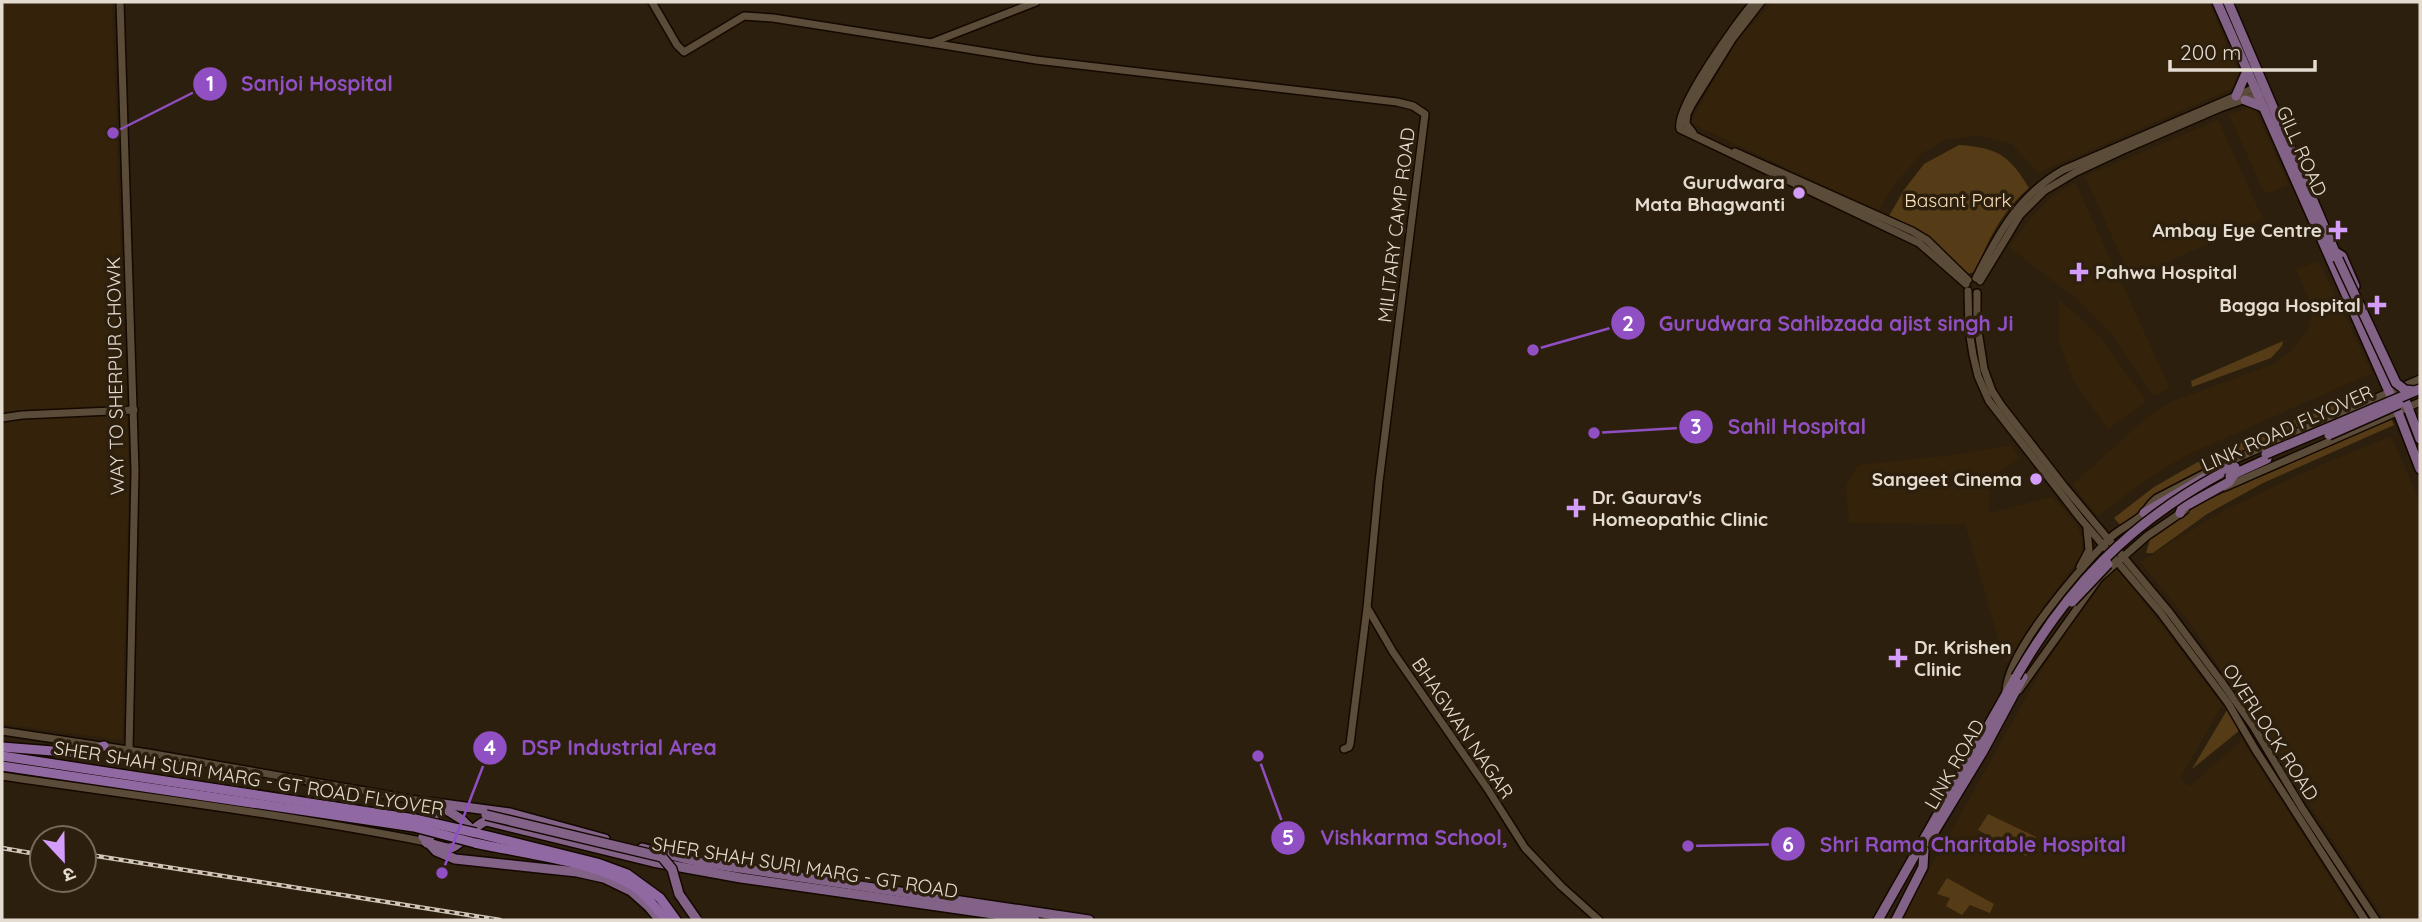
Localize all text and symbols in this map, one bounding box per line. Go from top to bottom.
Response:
scale bar [2170,28,2315,72]
text: 200 m [2180,39,2242,65]
callout: Sanjoi Hospital [192,63,407,105]
text: 1 [206,70,214,96]
text: Sanjoi Hospital [241,70,393,96]
street label: GILL ROAD [2271,102,2333,200]
street label: MILITARY CAMP ROAD [1372,126,1420,324]
place label: Gurudwara Mata Bhagwanti [1635,170,1785,216]
marker: Gurudwara Mata Bhagwanti [1791,185,1807,201]
park label: Basant Park [1904,188,2012,212]
place label: Ambay Eye Centre [2152,218,2322,242]
marker: Ambay Eye Centre [2328,220,2348,240]
street label: WAY TO SHERPUR CHOWK [101,257,129,495]
place label: Pahwa Hospital [2095,260,2237,284]
marker: Pahwa Hospital [2069,262,2089,282]
place label: Bagga Hospital [2219,293,2361,317]
marker: Bagga Hospital [2367,295,2387,315]
callout: Gurudwara Sahibzada ajist singh Ji [1610,302,2028,344]
text: 2 [1622,310,1634,336]
text: Gurudwara Sahibzada ajist singh Ji [1659,310,2013,336]
street label: LINK ROAD FLYOVER [2198,379,2376,477]
callout: Sahil Hospital [1679,406,1880,448]
text: 3 [1690,413,1702,439]
text: Sahil Hospital [1728,413,1866,439]
place label: Sangeet Cinema [1872,467,2022,491]
marker: Sangeet Cinema [2028,471,2044,487]
place label: Dr. Gaurav's Homeopathic Clinic [1592,485,1768,531]
marker: Dr. Gaurav's Homeopathic Clinic [1566,498,1586,518]
place label: Dr. Krishen Clinic [1914,635,2011,681]
marker: Dr. Krishen Clinic [1888,648,1908,668]
street label: BHAGWAN NAGAR [1407,653,1519,803]
street label: OVERLOCK ROAD [2218,659,2324,805]
street label: LINK ROAD [1919,715,1989,813]
callout: DSP Industrial Area [472,727,731,769]
text: 4 [484,734,496,760]
text: DSP Industrial Area [521,734,717,760]
street label: SHER SHAH SURI MARG - GT ROAD FLYOVER [52,735,446,821]
callout: Vishkarma School, [1271,817,1521,859]
callout: Shri Rama Charitable Hospital [1771,823,2140,865]
north arrow [28,824,98,894]
text: 5 [1282,824,1294,850]
text: Vishkarma School, [1320,824,1508,850]
street label: SHER SHAH SURI MARG - GT ROAD [650,831,960,903]
text: 6 [1782,831,1794,857]
text: Shri Rama Charitable Hospital [1820,831,2126,857]
text: उ [59,862,79,888]

